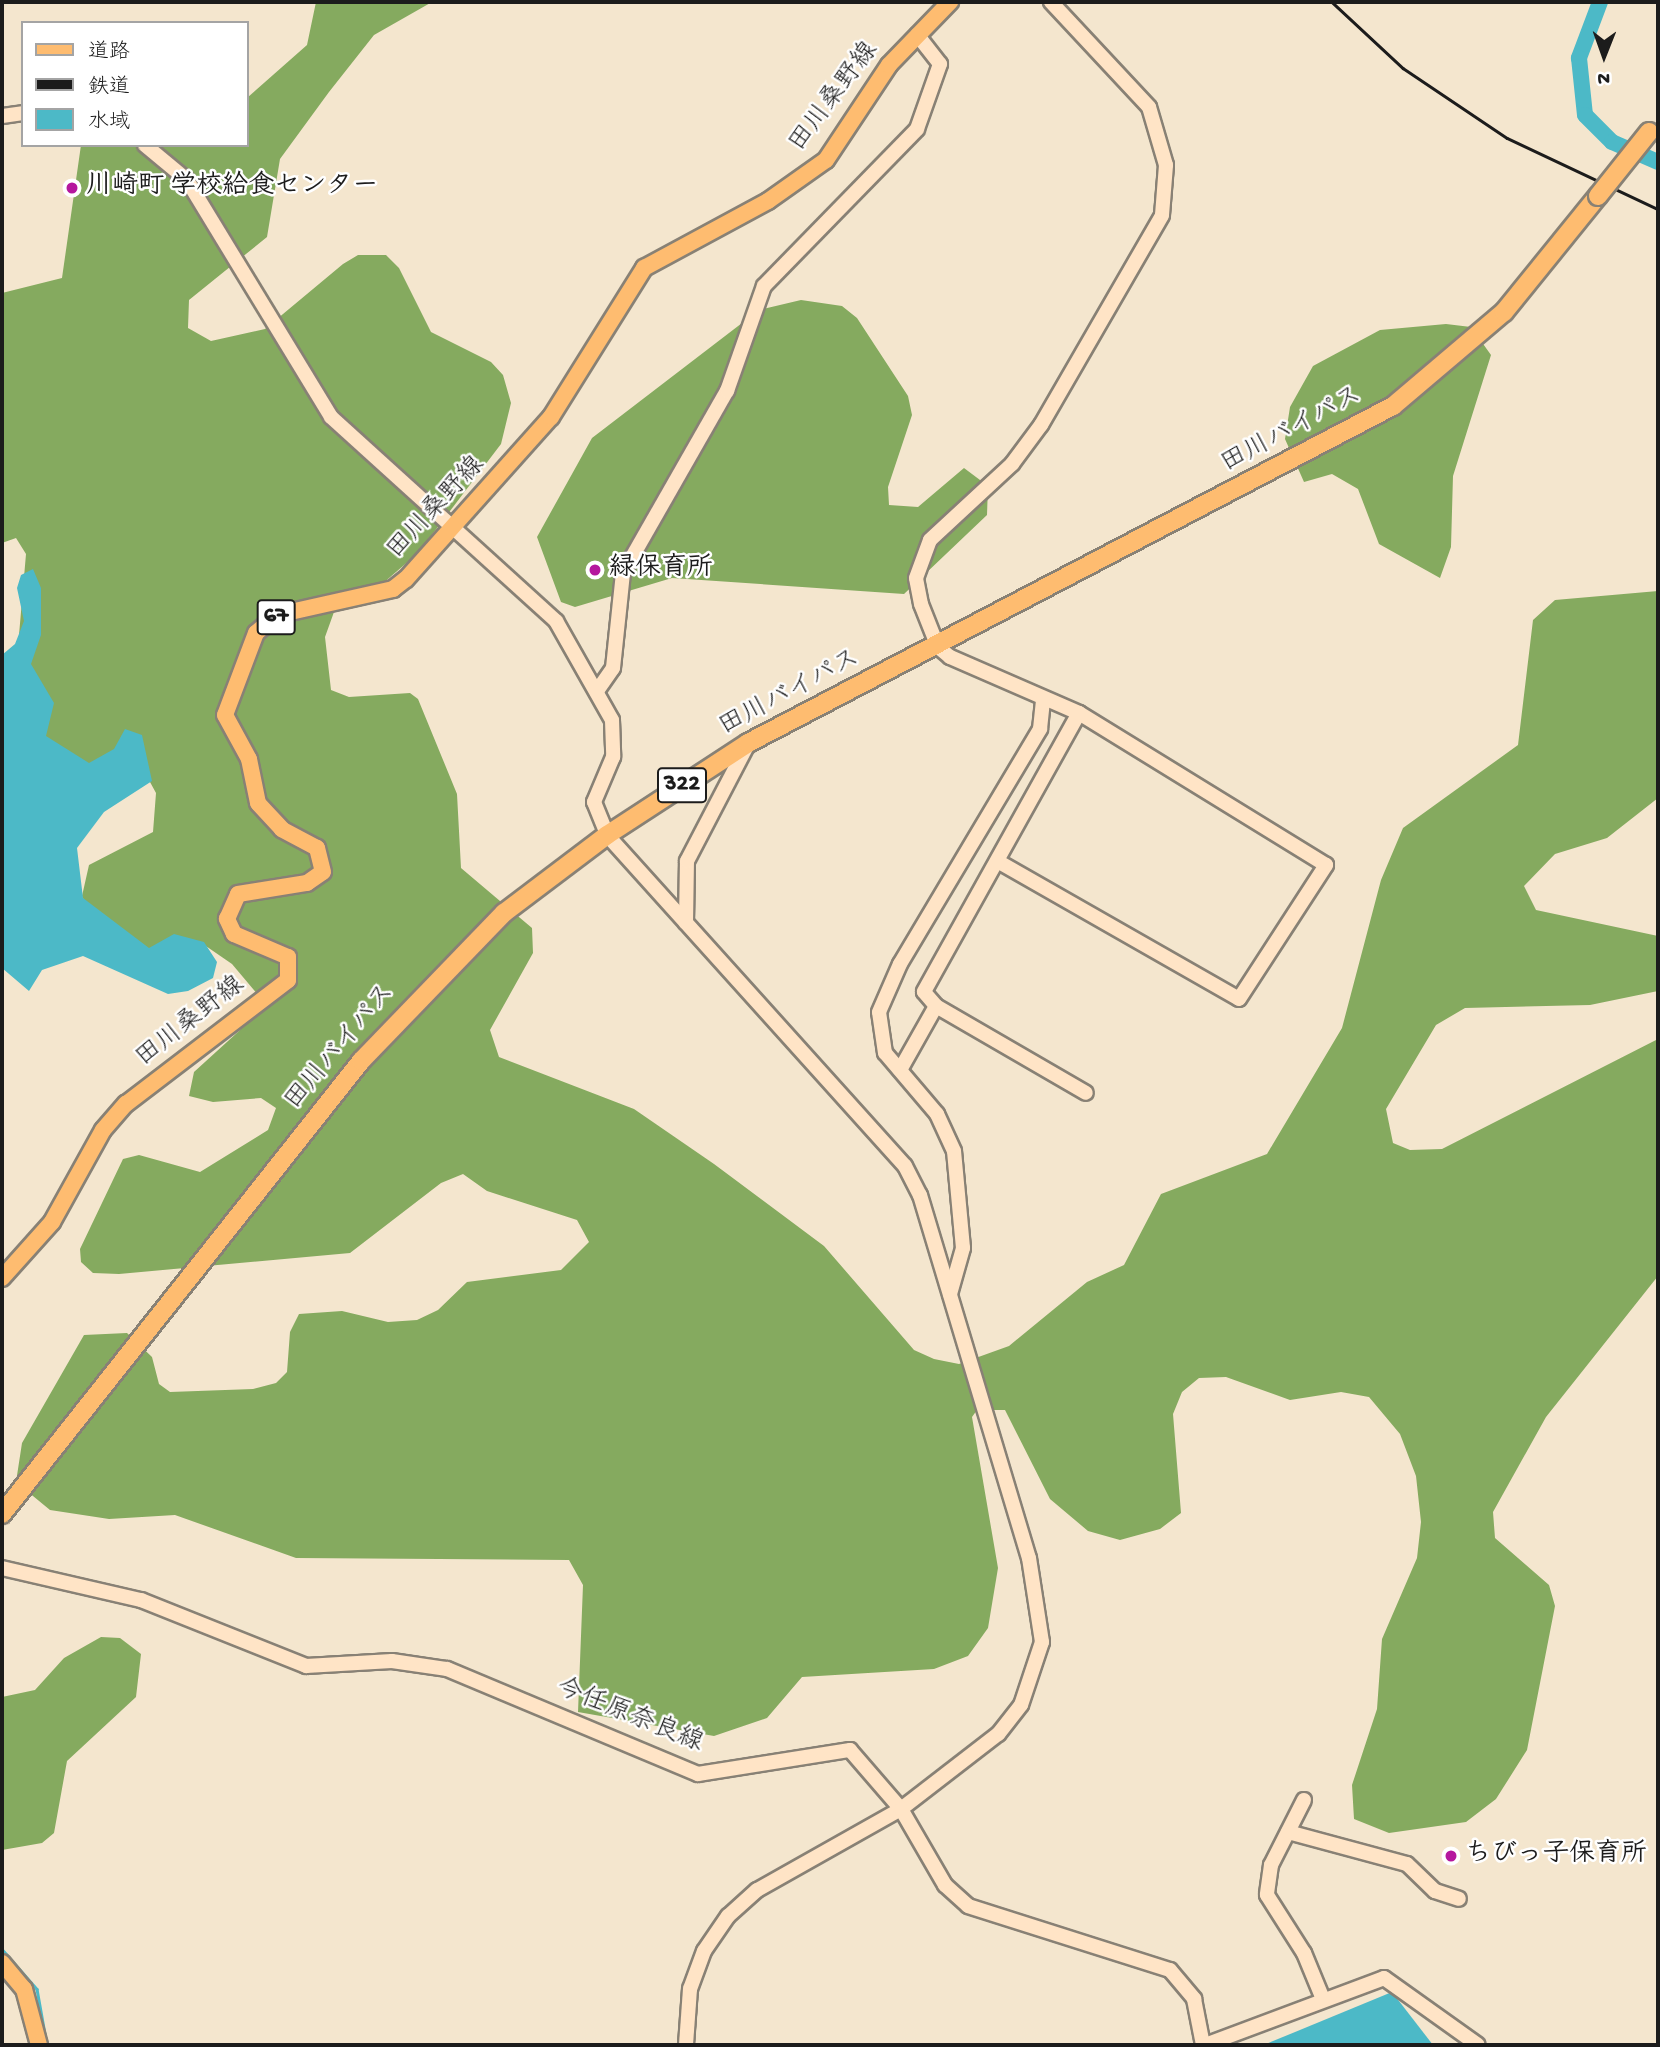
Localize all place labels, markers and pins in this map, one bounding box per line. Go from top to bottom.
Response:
place label: 川崎町 学校給食センター [86,172,378,204]
marker: 川崎町 学校給食センター [64,180,80,196]
place label: 緑保育所 [609,554,713,586]
marker: 緑保育所 [587,562,603,578]
place label: ちびっ子保育所 [1465,1840,1647,1872]
marker: ちびっ子保育所 [1443,1848,1459,1864]

